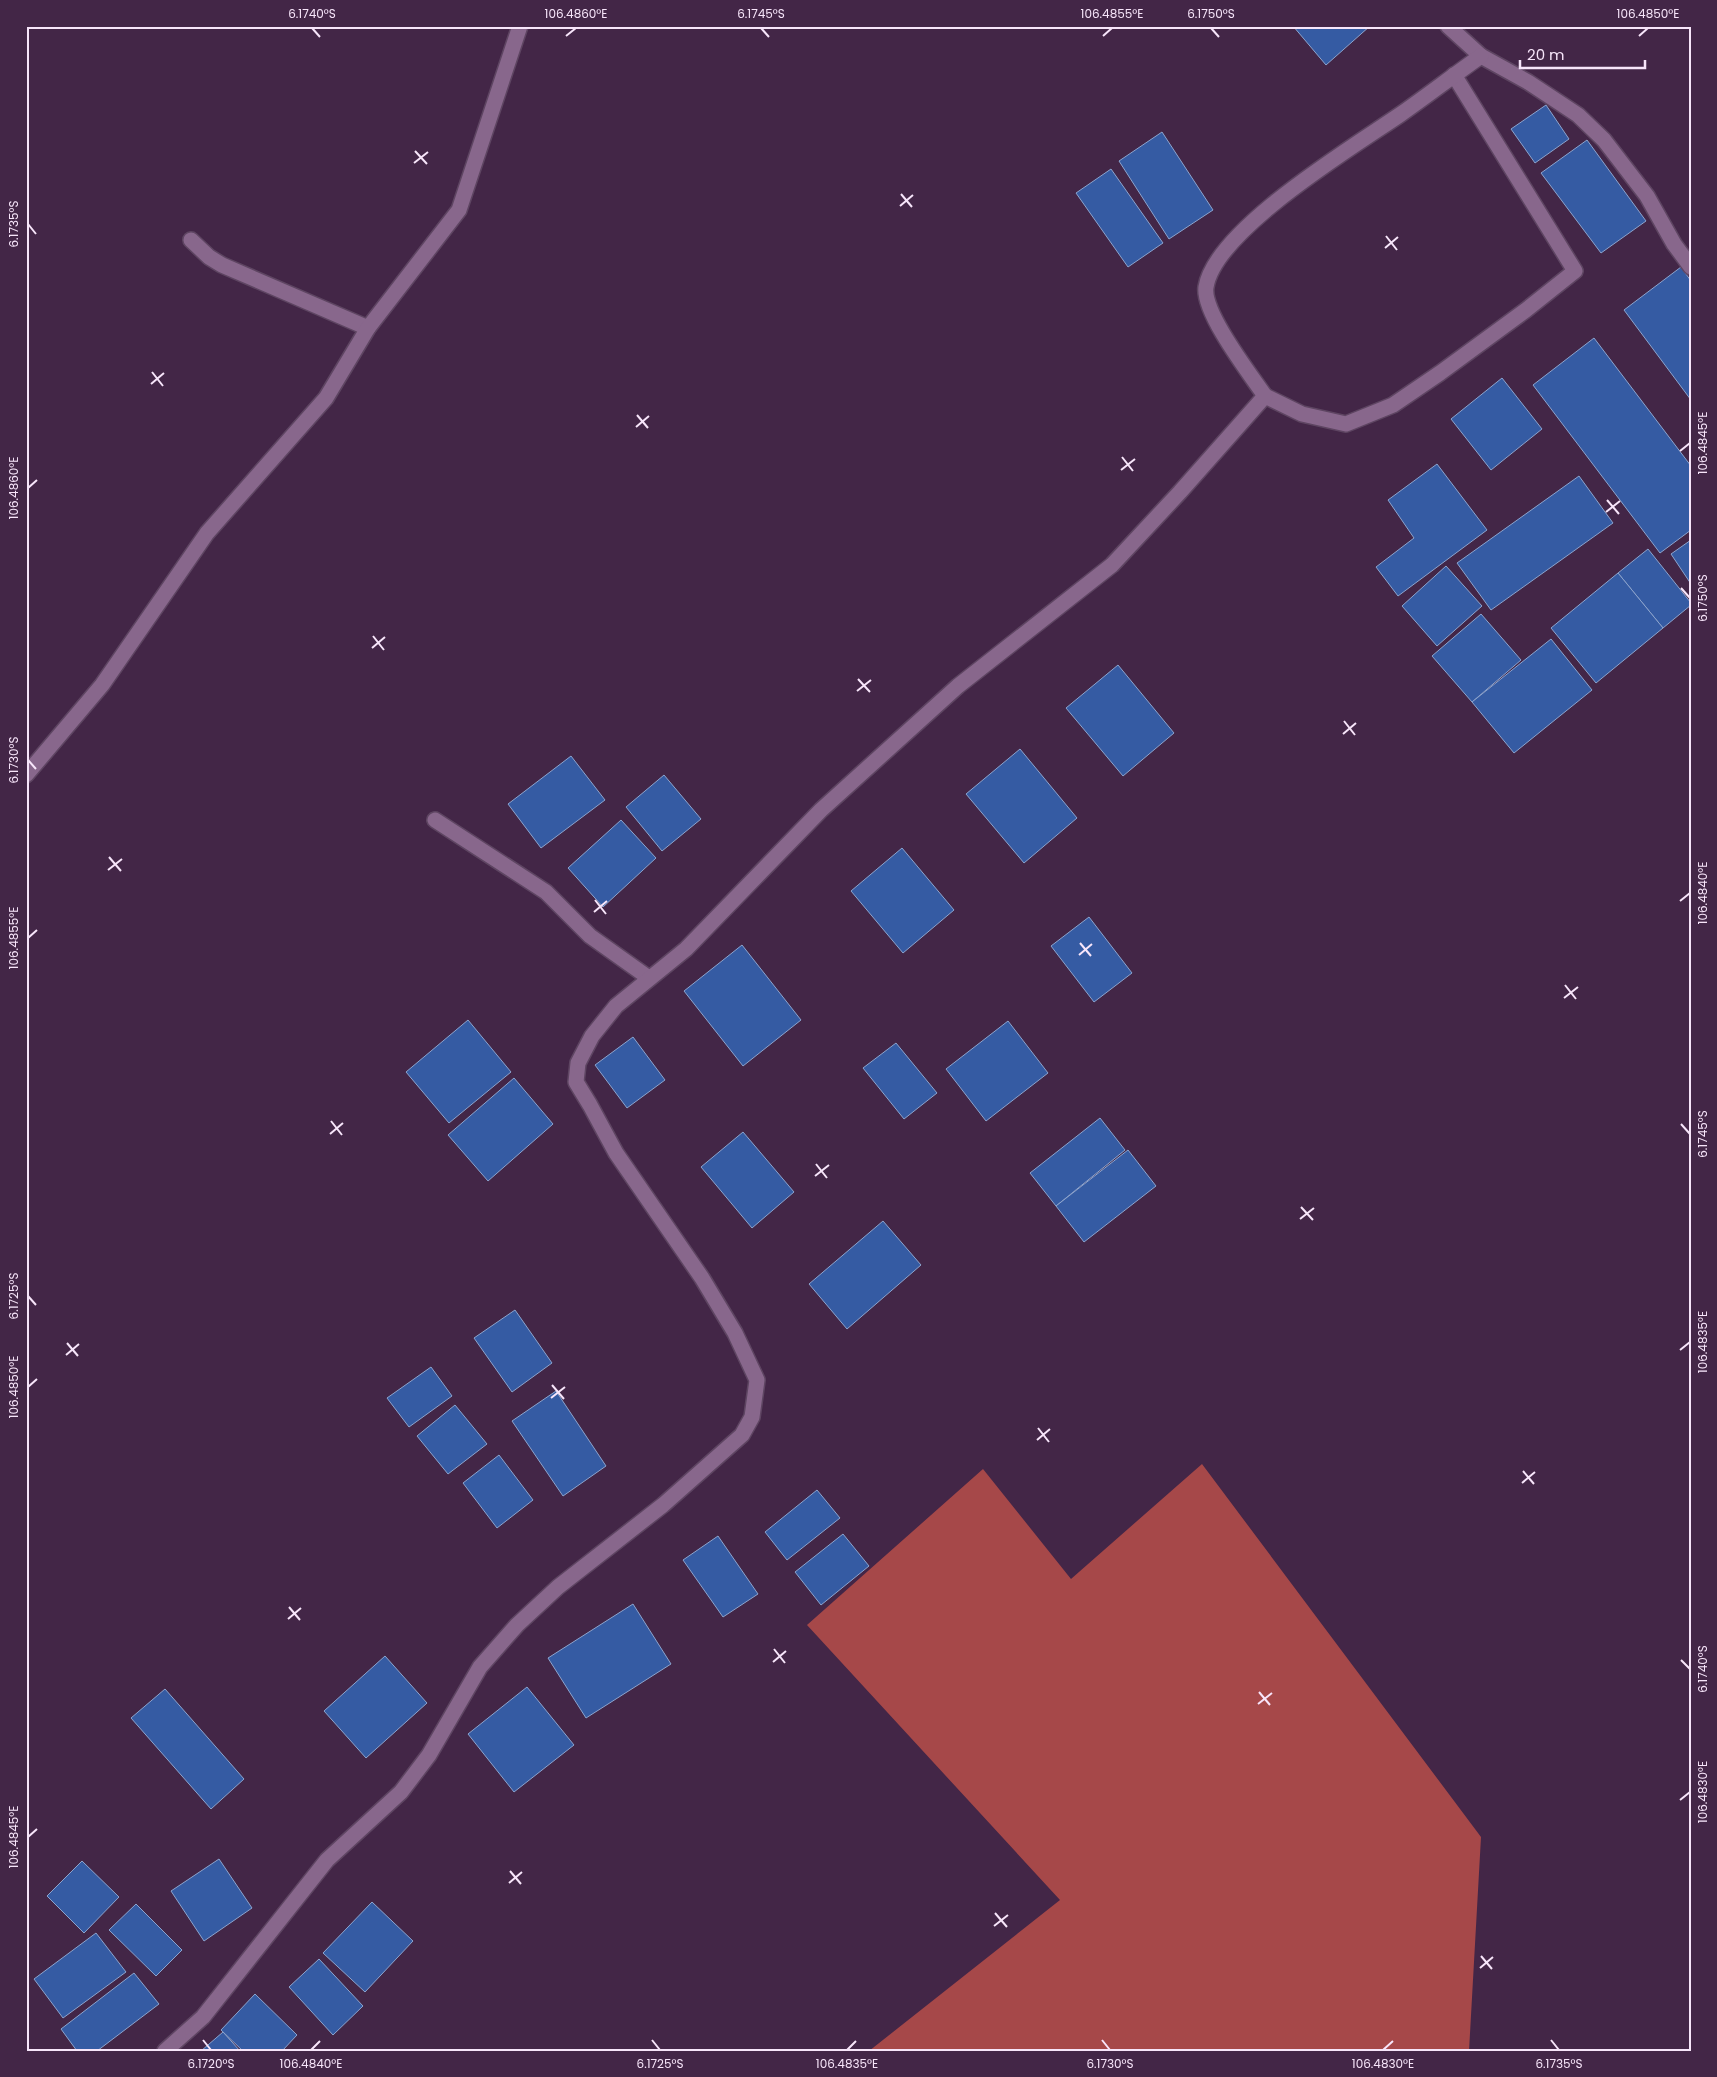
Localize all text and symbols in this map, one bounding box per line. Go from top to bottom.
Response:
text: 6.1740°S [288,5,336,22]
text: 106.4860°E [545,5,607,22]
text: 6.1745°S [737,5,785,22]
text: 106.4855°E [1081,5,1143,22]
text: 6.1750°S [1187,5,1235,22]
text: 106.4850°E [1617,5,1679,22]
scale bar [1520,38,1644,70]
text: 20 m [1527,44,1565,65]
text: 6.1735°S [5,200,22,248]
text: 106.4845°E [1694,412,1711,474]
text: 106.4860°E [5,457,22,519]
text: 6.1750°S [1694,574,1711,622]
text: 6.1730°S [5,736,22,784]
text: 106.4840°E [1694,862,1711,924]
text: 106.4855°E [5,907,22,969]
text: 6.1745°S [1694,1110,1711,1158]
text: 6.1725°S [5,1273,22,1319]
text: 106.4835°E [1694,1311,1711,1373]
text: 106.4850°E [5,1356,22,1418]
text: 6.1740°S [1694,1645,1711,1693]
text: 106.4830°E [1694,1761,1711,1823]
text: 106.4845°E [5,1806,22,1868]
text: 6.1720°S [188,2055,234,2072]
text: 106.4840°E [280,2055,342,2072]
text: 6.1725°S [637,2055,683,2072]
text: 106.4835°E [816,2055,878,2072]
text: 6.1730°S [1086,2055,1134,2072]
text: 106.4830°E [1352,2055,1414,2072]
text: 6.1735°S [1535,2055,1583,2072]

